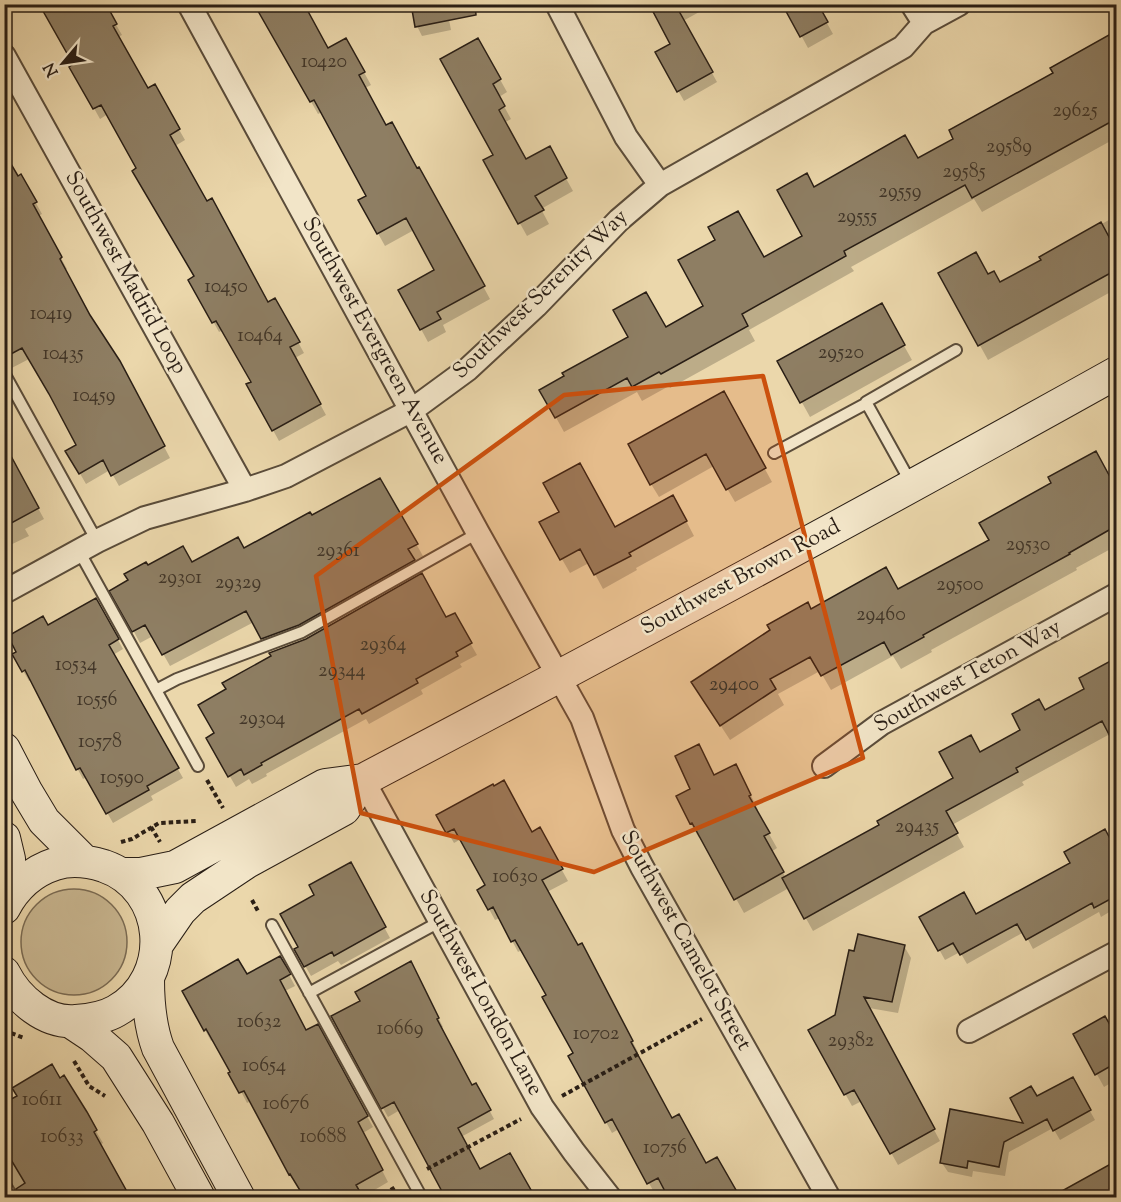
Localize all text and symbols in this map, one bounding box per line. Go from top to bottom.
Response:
north arrow [33,33,93,93]
house number: 10420 [301,48,347,77]
text: N [39,58,65,80]
house number: 29625 [1052,97,1098,126]
house number: 29589 [986,133,1032,162]
house number: 29585 [943,158,986,187]
street label: Southwest Madrid Loop [56,166,194,380]
house number: 29559 [879,178,921,207]
street label: Southwest Serenity Way [446,203,636,387]
house number: 29555 [837,203,877,232]
street label: Southwest Evergreen Avenue [293,212,455,470]
house number: 10450 [204,273,248,302]
house number: 10419 [30,300,72,329]
house number: 10464 [237,322,283,351]
house number: 29520 [818,339,864,368]
house number: 10435 [42,340,84,369]
house number: 10459 [73,382,115,411]
street label: Southwest Brown Road [635,512,847,644]
house number: 29530 [1006,531,1050,560]
house number: 29361 [316,537,360,566]
house number: 29301 [158,564,202,593]
house number: 29329 [215,569,261,598]
house number: 29500 [936,571,984,600]
house number: 29460 [856,601,906,630]
street label: Southwest Teton Way [868,612,1068,742]
house number: 29364 [360,631,406,660]
house number: 10534 [55,651,97,680]
house number: 29344 [318,657,366,686]
house number: 29400 [709,671,759,700]
house number: 10556 [77,686,118,715]
house number: 29304 [239,705,285,734]
house number: 10578 [78,728,122,757]
house number: 10590 [100,764,144,793]
house number: 29435 [895,813,939,842]
street label: Southwest Camelot Street [611,825,759,1057]
house number: 10630 [492,863,538,892]
street label: Southwest London Lane [410,884,550,1102]
house number: 10632 [237,1008,281,1037]
house number: 10669 [377,1015,423,1044]
house number: 10702 [573,1020,619,1049]
house number: 29382 [828,1027,874,1056]
house number: 10654 [242,1052,286,1081]
house number: 10611 [22,1086,62,1115]
house number: 10676 [262,1090,310,1119]
house number: 10633 [40,1123,84,1152]
house number: 10688 [299,1123,347,1152]
house number: 10756 [643,1134,687,1163]

